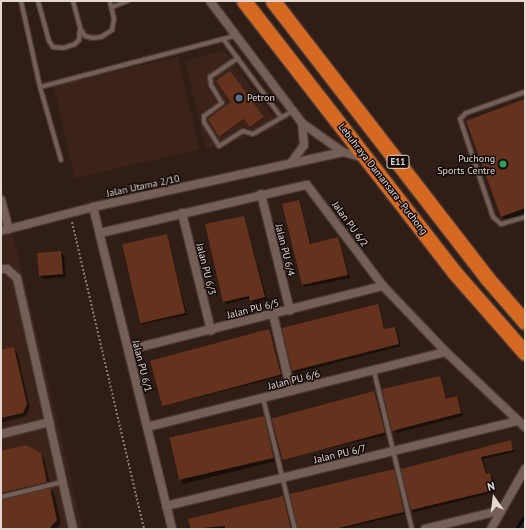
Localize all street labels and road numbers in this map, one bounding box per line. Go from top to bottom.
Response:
street label: Lebuhraya Damansara–Puchong [336,121,430,237]
road number: E11 [386,155,410,169]
street label: Jalan Utama 2/10 [105,172,181,200]
street label: Jalan PU 6/2 [330,199,370,249]
street label: Jalan PU 6/4 [273,223,297,277]
street label: Jalan PU 6/3 [194,242,218,296]
street label: Jalan PU 6/5 [226,297,280,321]
street label: Jalan PU 6/1 [130,339,154,393]
street label: Jalan PU 6/6 [267,368,321,392]
street label: Jalan PU 6/7 [313,442,367,466]

